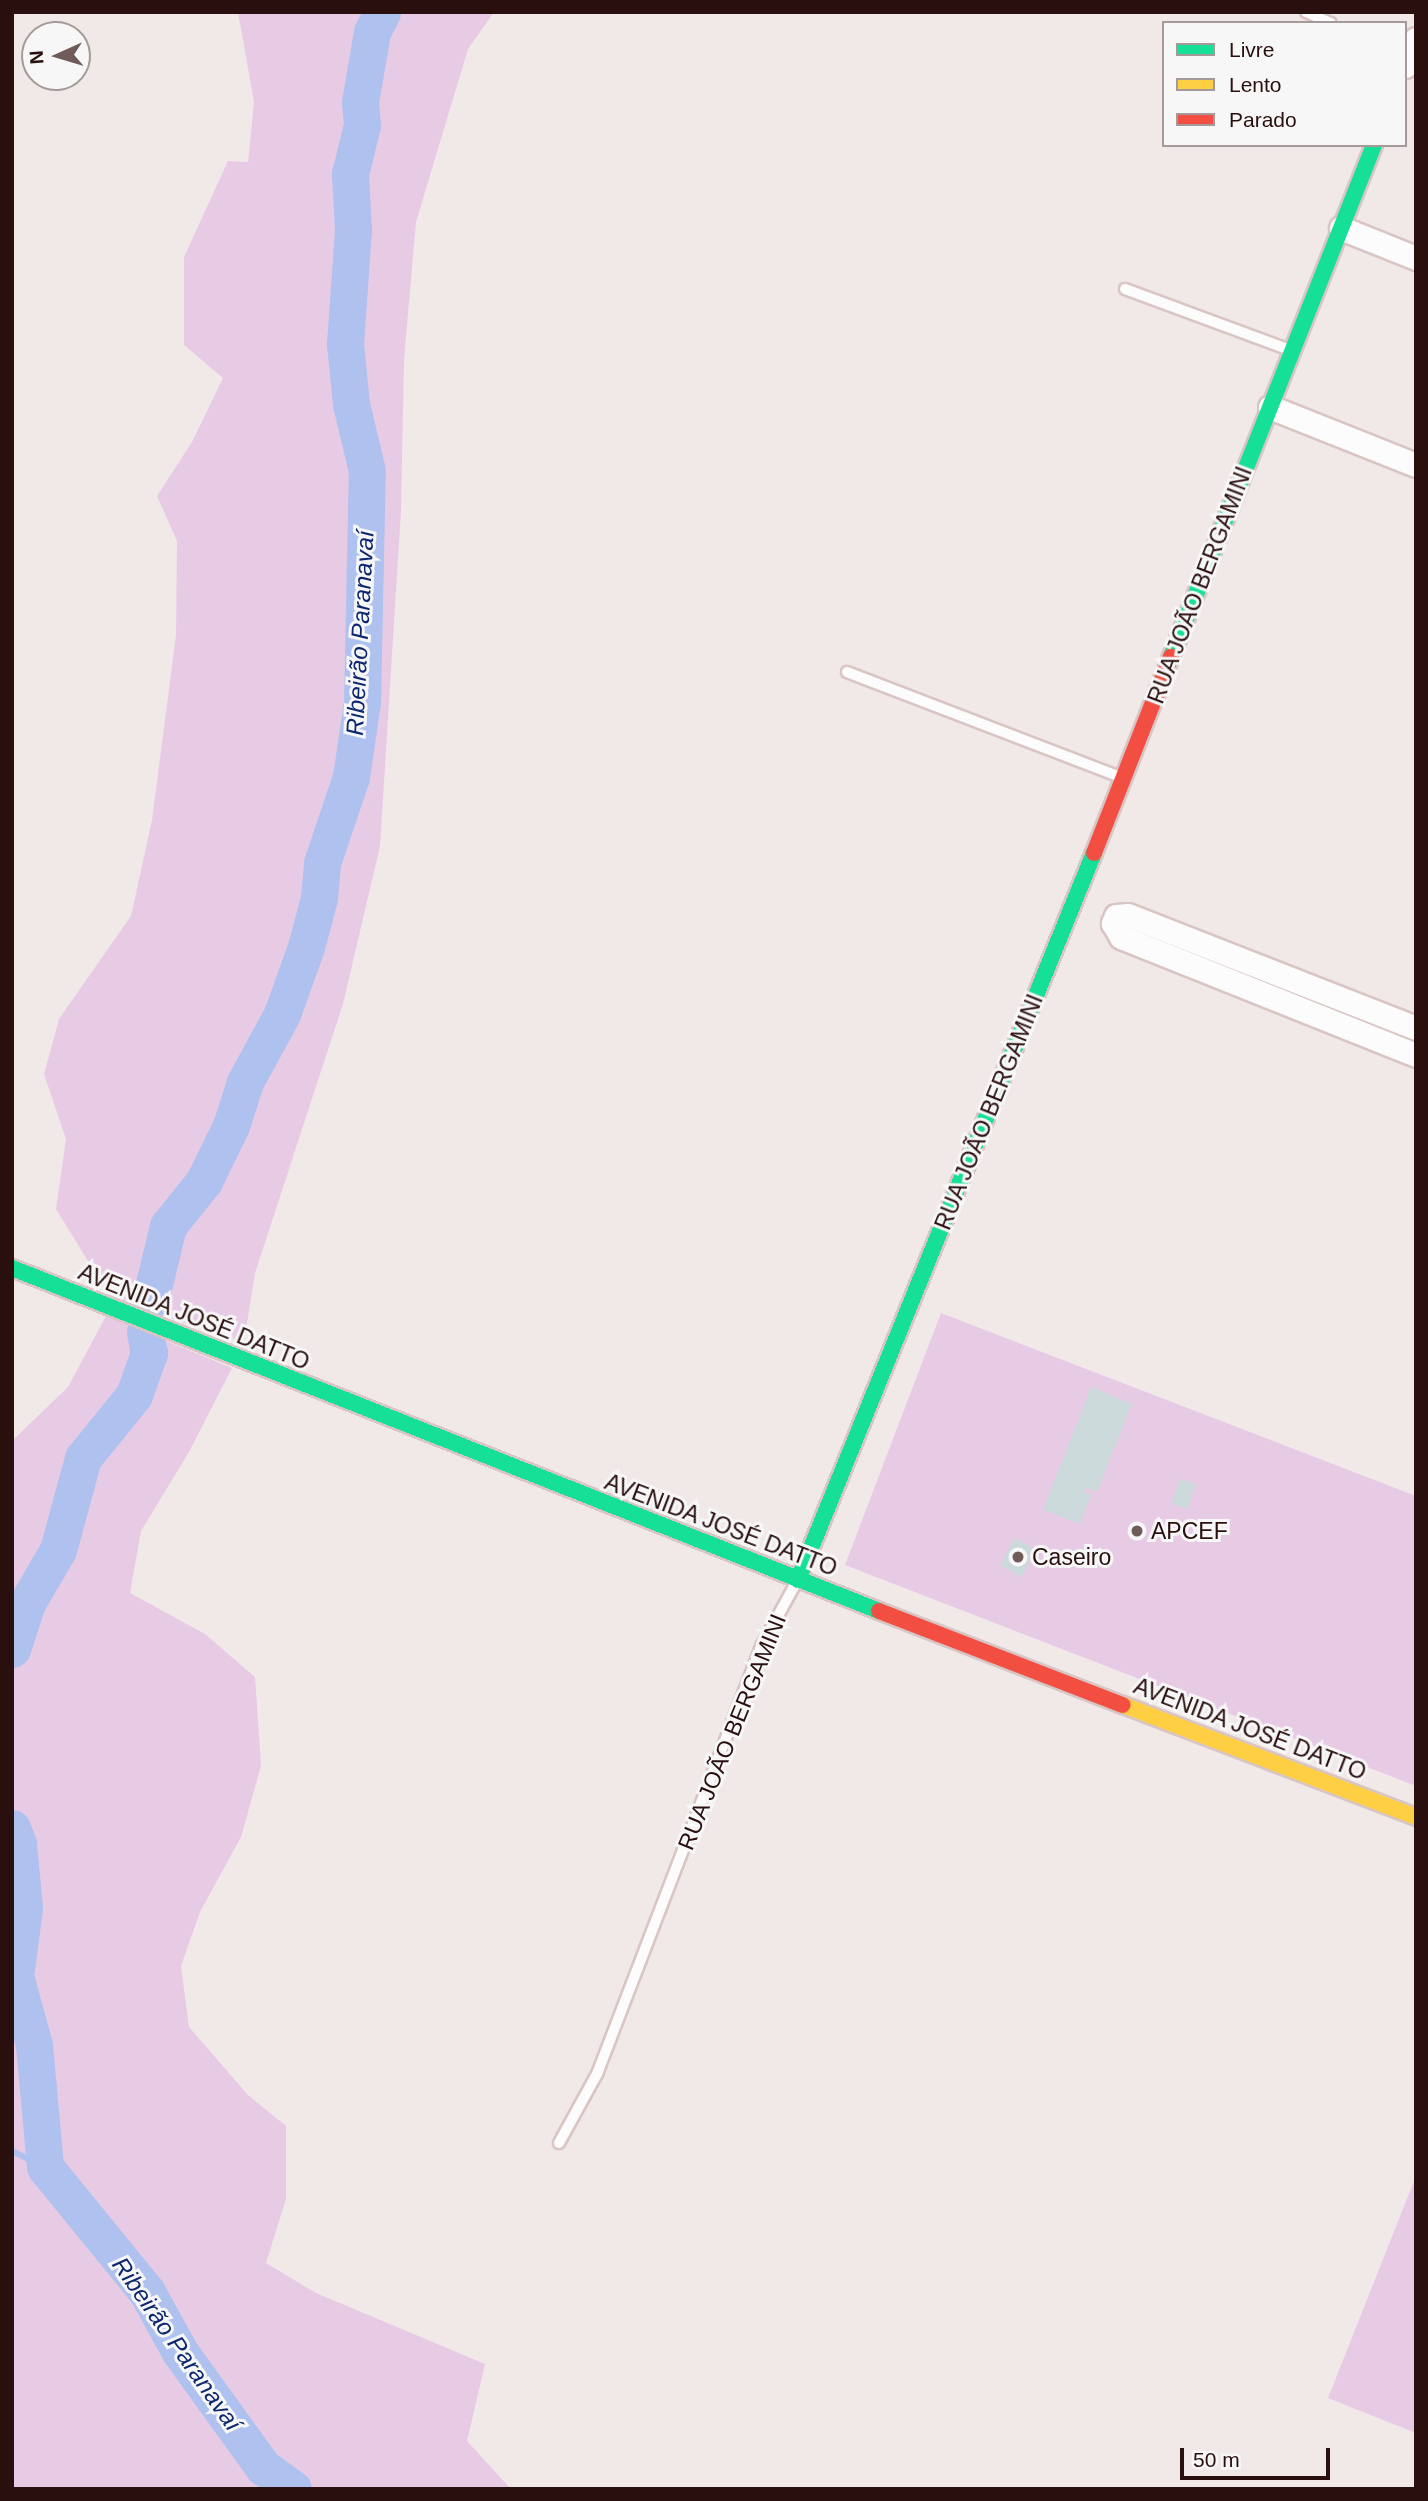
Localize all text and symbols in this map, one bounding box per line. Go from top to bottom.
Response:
north arrow [21,21,91,91]
legend [1162,21,1407,147]
text: Livre [1229,38,1275,61]
text: N [26,50,48,65]
text: Lento [1229,73,1282,96]
text: Parado [1229,108,1297,131]
street label: RUA JOÃO BERGAMINI [1142,462,1258,708]
water label: Ribeirão Paranavaí [340,530,380,736]
street label: RUA JOÃO BERGAMINI [929,990,1049,1234]
street label: AVENIDA JOSÉ DATTO [74,1258,314,1376]
street label: AVENIDA JOSÉ DATTO [600,1468,842,1582]
place label: APCEF [1151,1517,1228,1545]
marker: APCEF [1129,1523,1145,1539]
place label: Caseiro [1032,1543,1111,1571]
marker: Caseiro [1010,1549,1026,1565]
street label: RUA JOÃO BERGAMINI [672,1610,792,1854]
street label: AVENIDA JOSÉ DATTO [1129,1672,1371,1786]
water label: Ribeirão Paranavaí [106,2252,248,2436]
scale bar [1183,2434,1334,2478]
text: 50 m [1193,2448,1240,2471]

